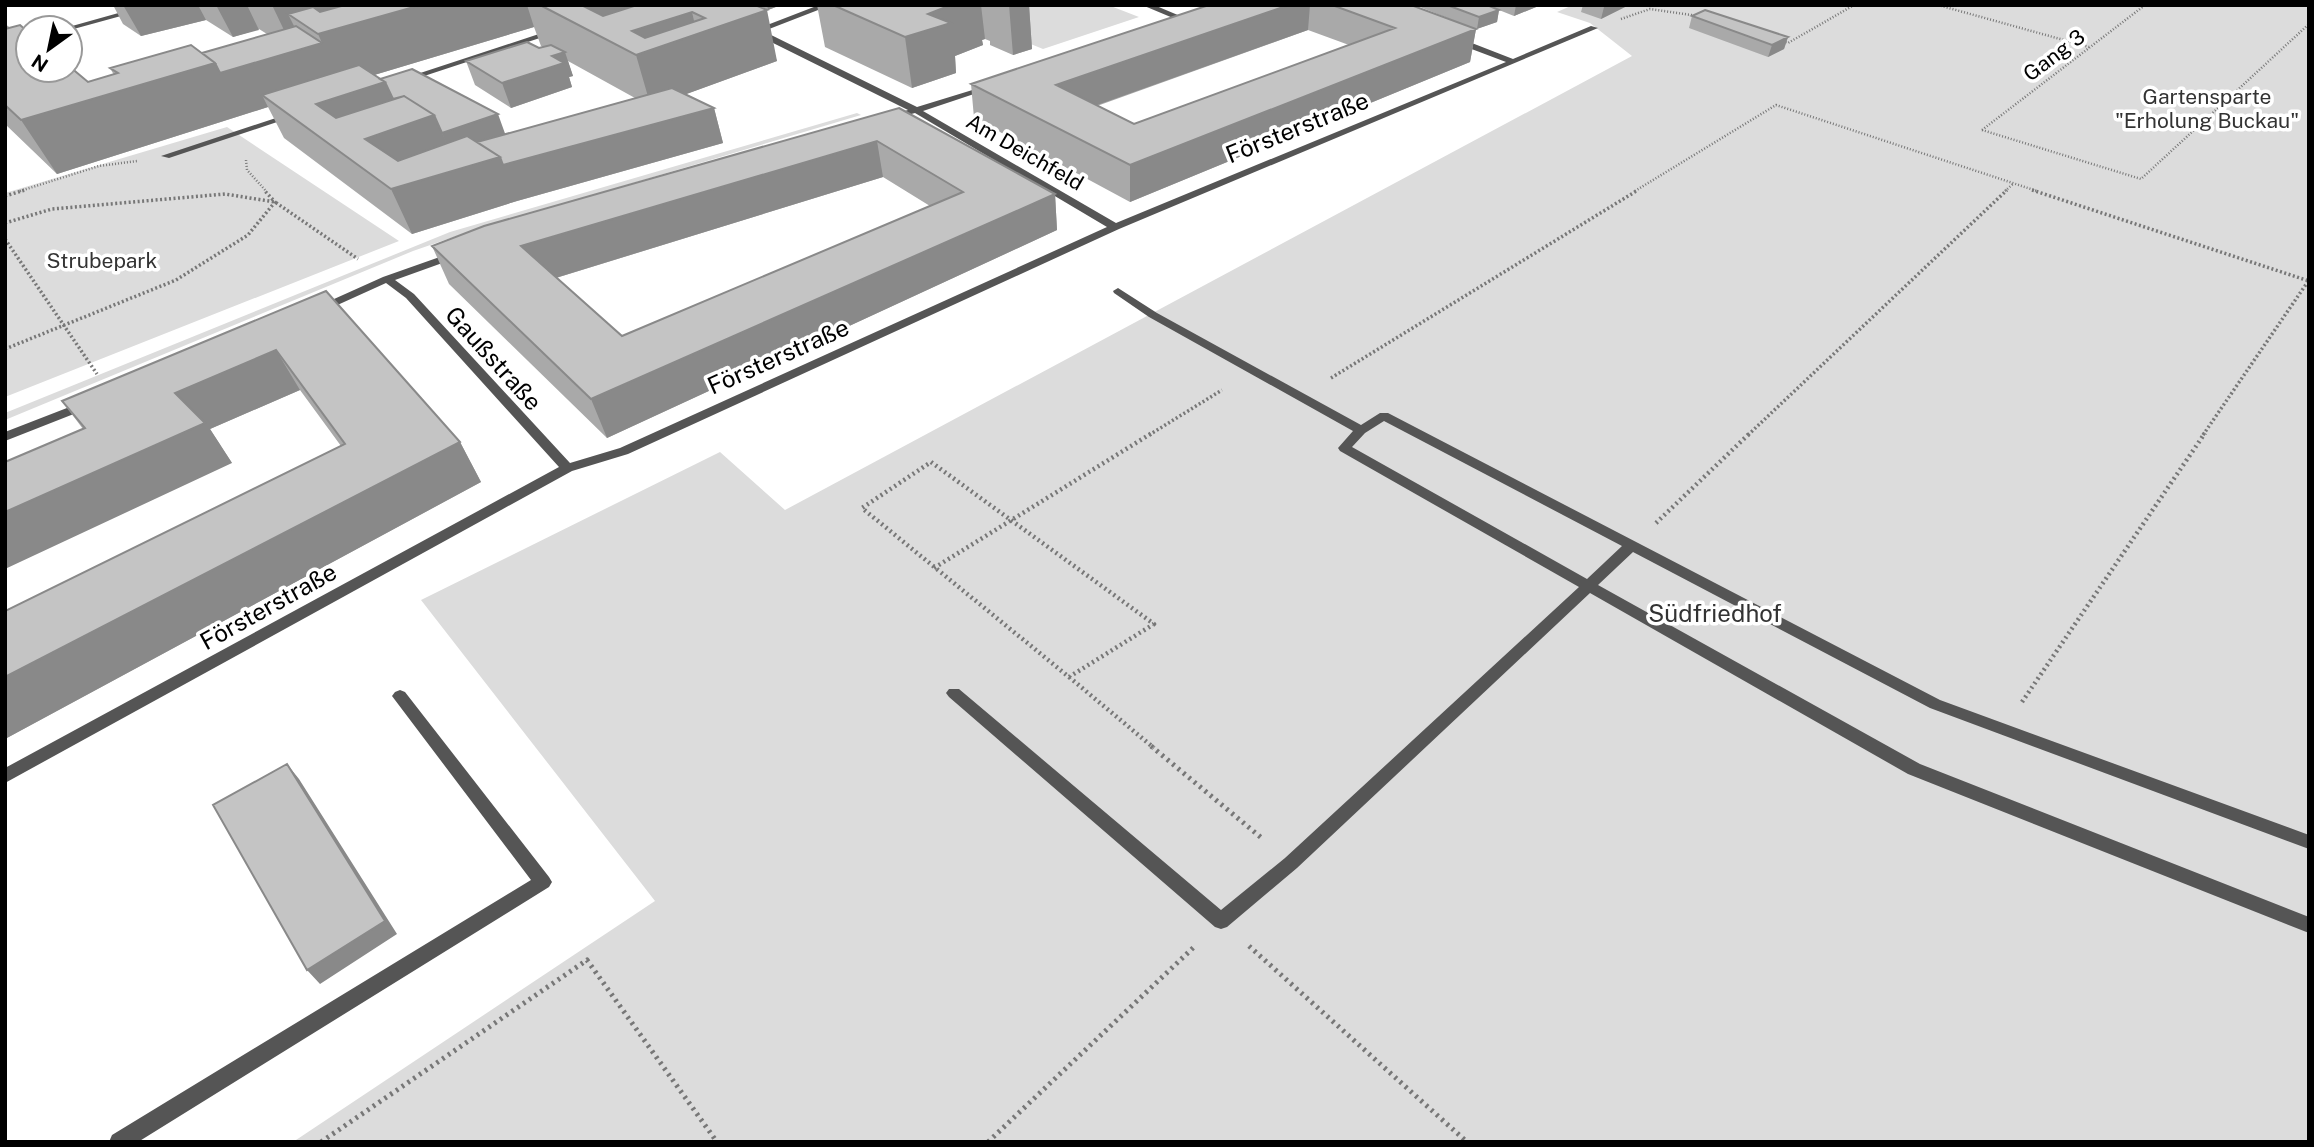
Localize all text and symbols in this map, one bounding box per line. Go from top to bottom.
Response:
north arrow [14,14,84,84]
street label: Gang 3 [2018,24,2090,86]
text: N [28,50,52,77]
park label: Gartensparte "Erholung Buckau" [2115,84,2299,133]
street label: Försterstraße [1221,86,1373,168]
street label: Am Deichfeld [962,108,1088,196]
park label: Strubepark [47,248,158,273]
street label: Gaußstraße [440,300,548,416]
street label: Försterstraße [703,312,853,400]
street label: Försterstraße [195,557,341,655]
park label: Südfriedhof [1648,599,1782,627]

